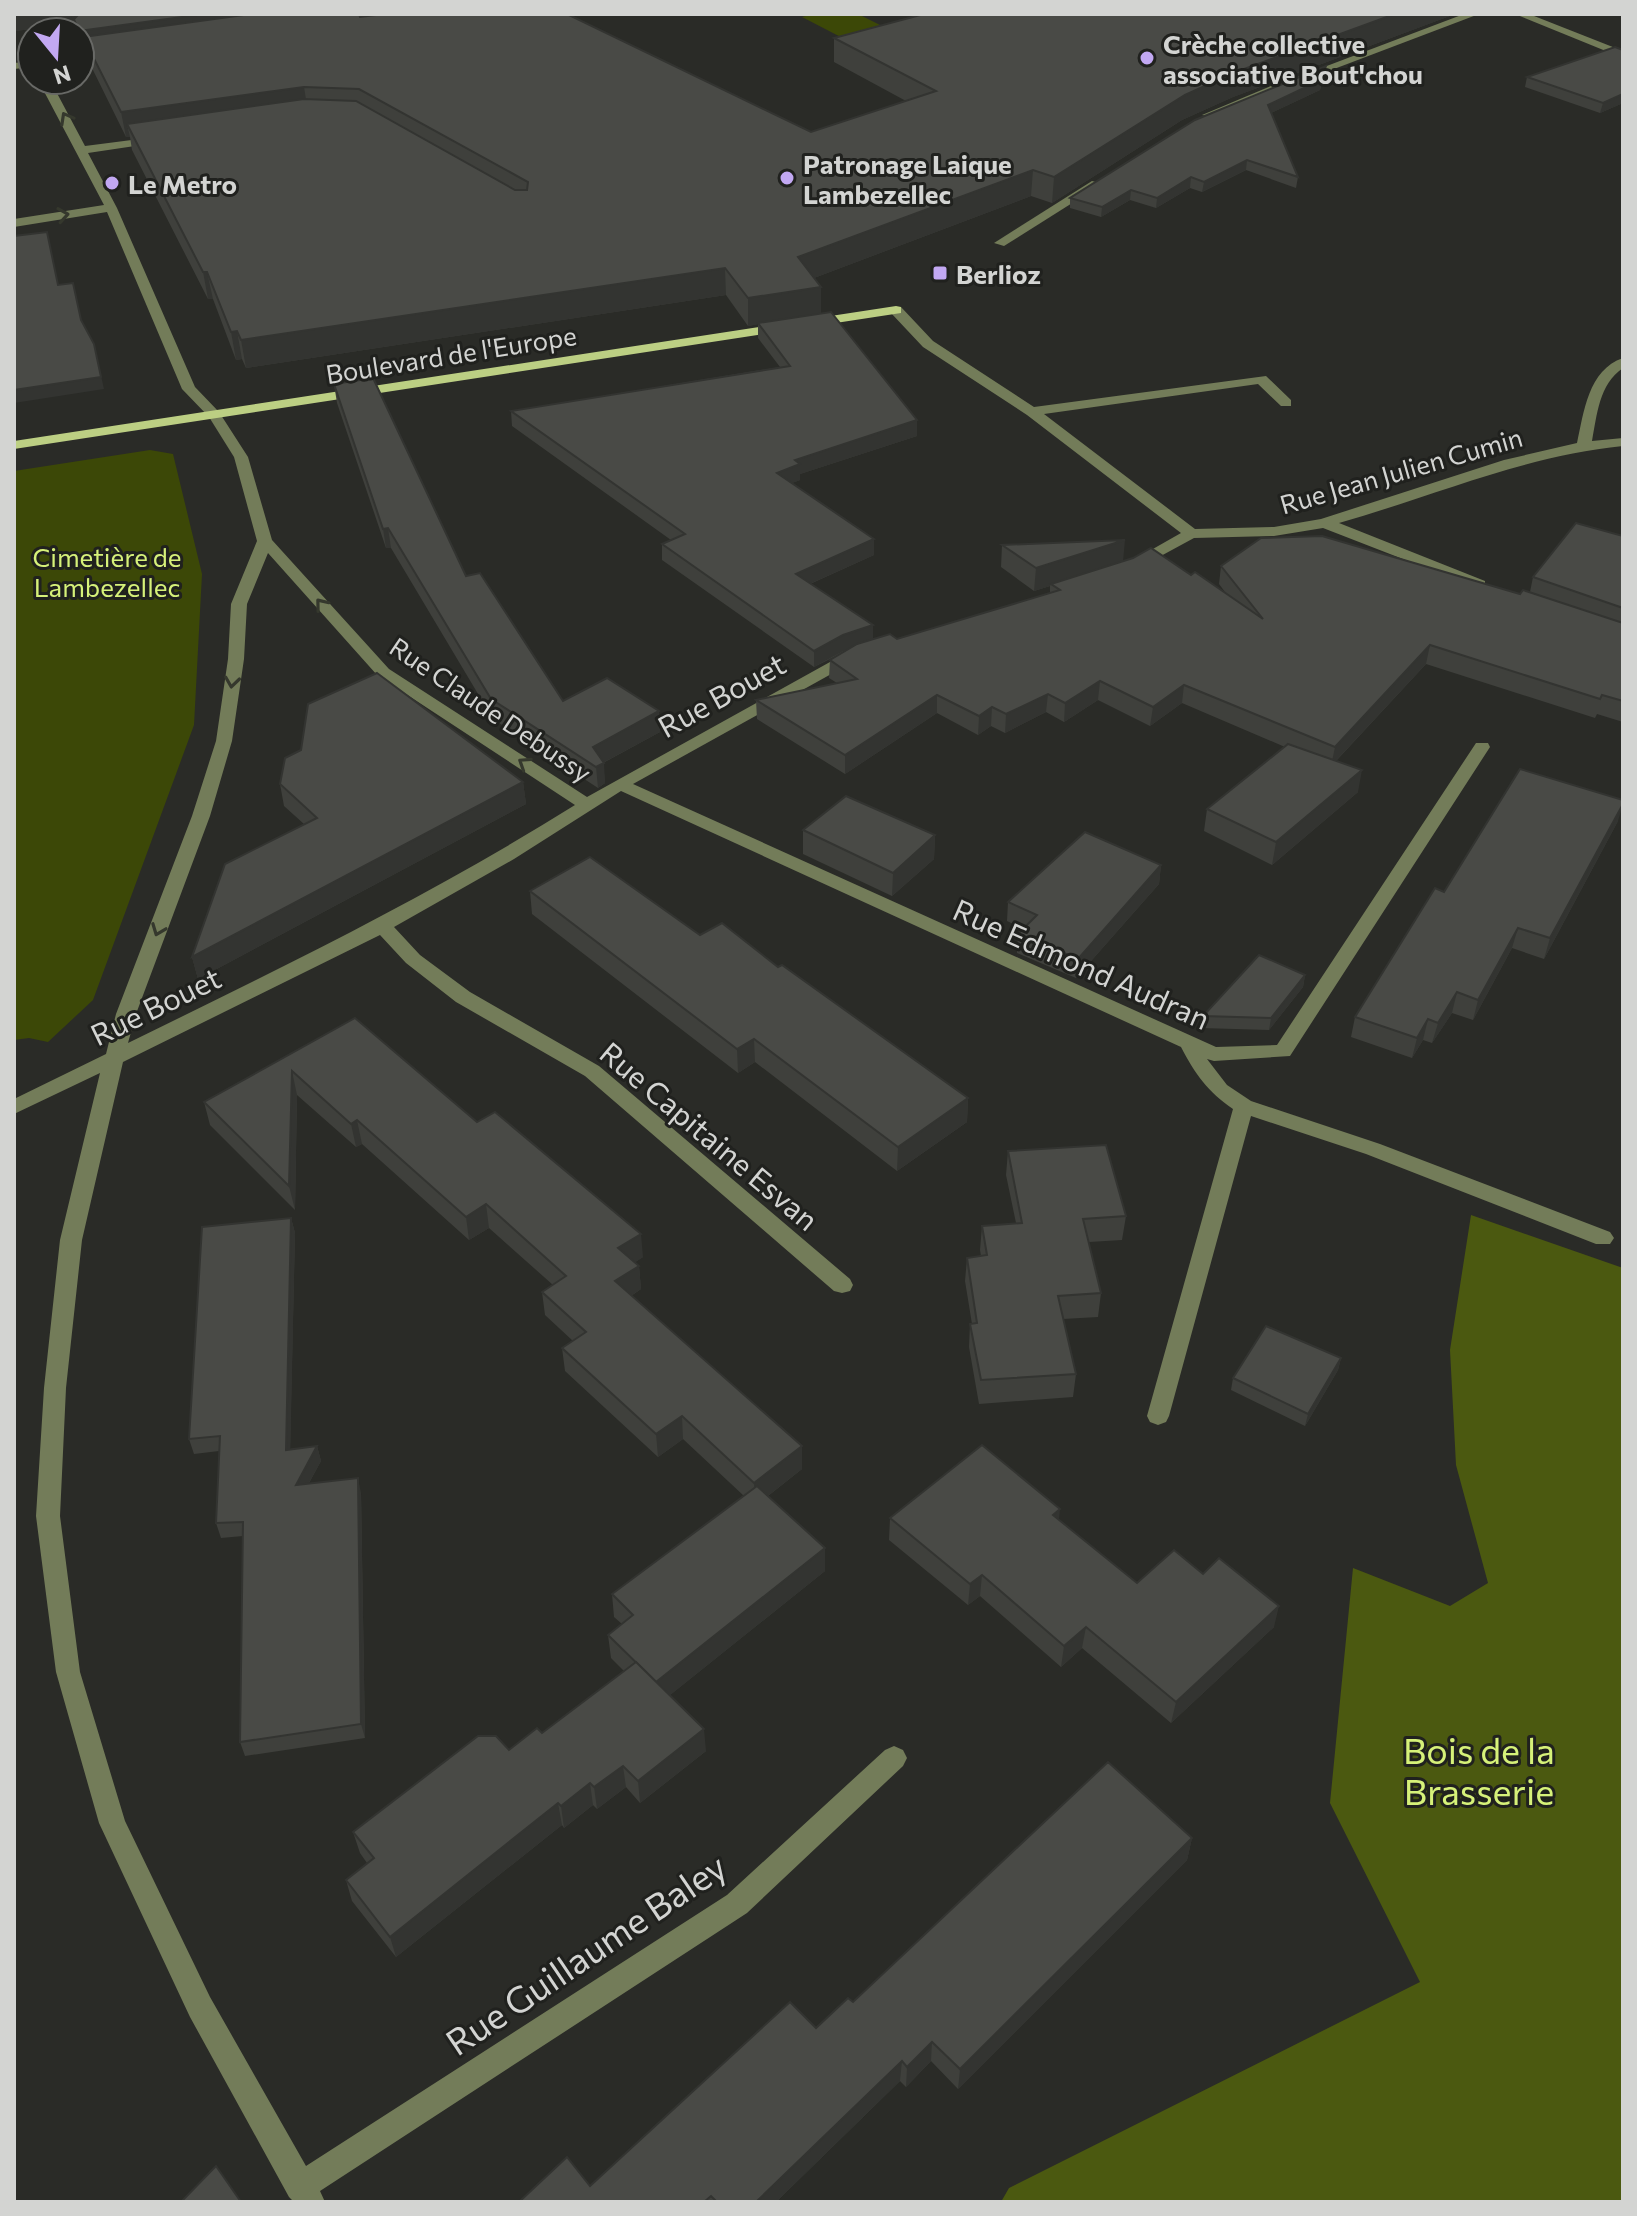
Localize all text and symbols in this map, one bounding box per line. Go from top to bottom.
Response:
north arrow [16,16,96,96]
place label: Crèche collective associative Bout'chou [1163,28,1423,89]
marker: Crèche collective associative Bout'chou [1138,49,1156,67]
text: N [50,60,74,91]
one-way arrow [60,113,76,127]
place label: Patronage Laique Lambezellec [803,148,1012,209]
place label: Le Metro [128,168,237,199]
marker: Patronage Laique Lambezellec [778,169,796,187]
marker: Le Metro [103,174,121,192]
one-way arrow [56,207,69,224]
place label: Berlioz [956,258,1041,289]
marker: Berlioz [931,264,949,282]
street label: Boulevard de l'Europe [323,319,579,389]
street label: Rue Jean Julien Cumin [1276,421,1526,519]
park label: Cimetière de Lambezellec [32,541,182,602]
one-way arrow [316,599,331,613]
street label: Rue Claude Debussy [384,630,598,788]
street label: Rue Bouet [651,644,791,744]
one-way arrow [224,675,241,689]
one-way arrow [518,758,532,773]
street label: Rue Edmond Audran [948,890,1216,1036]
one-way arrow [151,922,168,936]
street label: Rue Bouet [84,958,226,1052]
street label: Rue Capitaine Esvan [593,1033,827,1237]
park label: Bois de la Brasserie [1403,1727,1555,1812]
street label: Rue Guillaume Baley [437,1843,733,2063]

